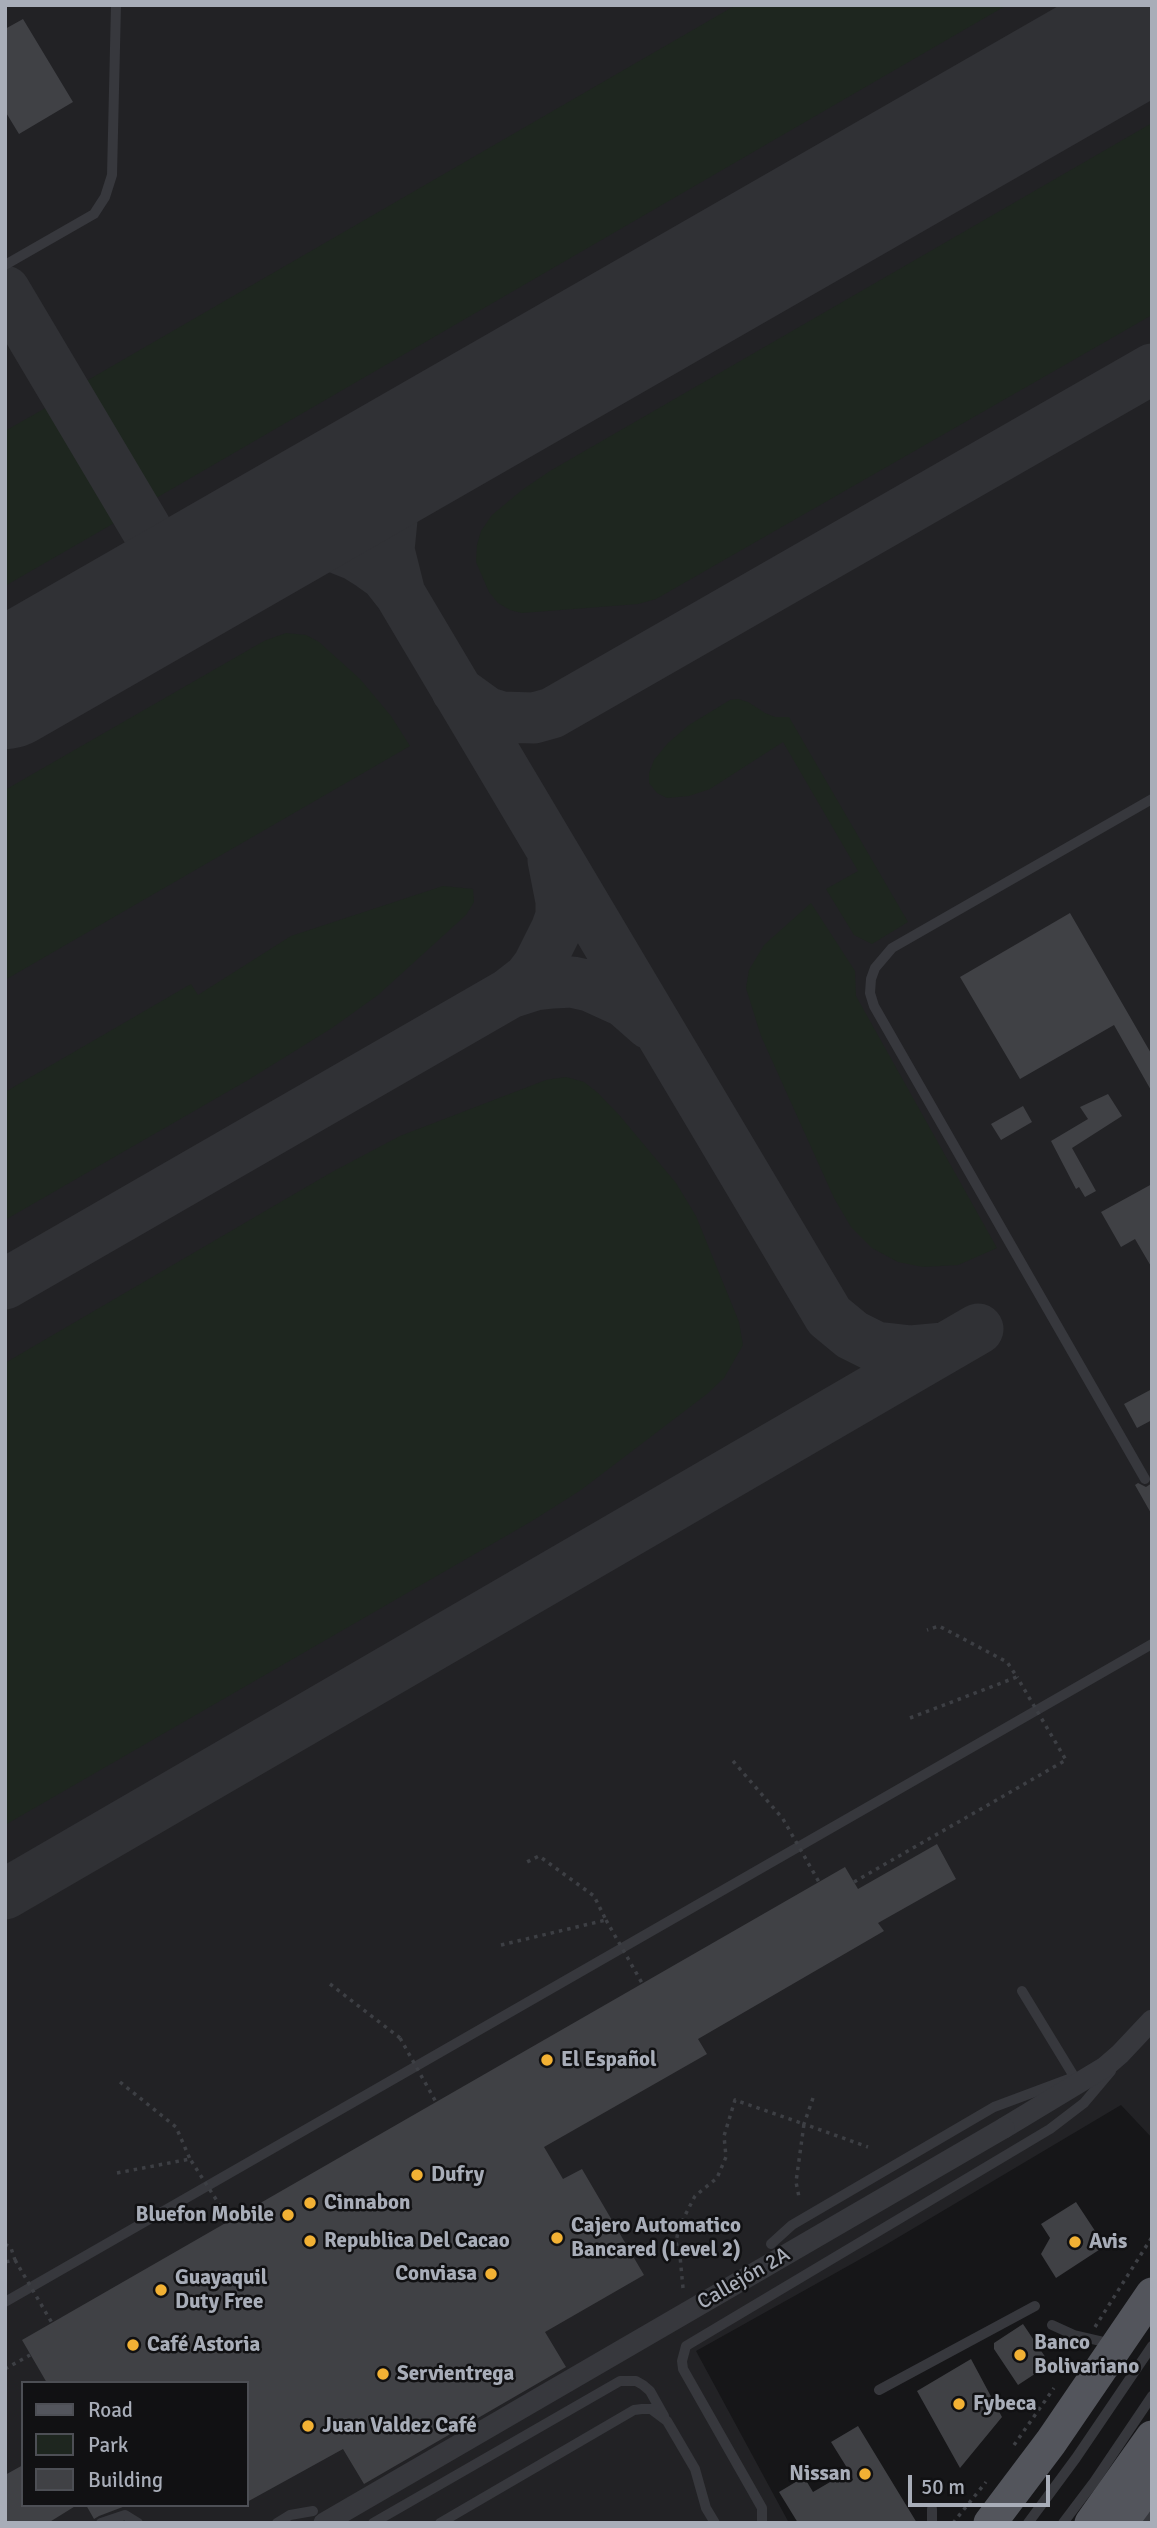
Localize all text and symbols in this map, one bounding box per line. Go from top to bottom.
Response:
place label: El Español [561,2047,657,2073]
marker: El Español [539,2052,555,2068]
place label: Dufry [431,2162,484,2188]
marker: Dufry [409,2167,425,2183]
place label: Cinnabon [324,2190,410,2216]
marker: Cinnabon [302,2195,318,2211]
place label: Bluefon Mobile [136,2202,274,2228]
marker: Bluefon Mobile [280,2207,296,2223]
place label: Cajero Automatico Bancared (Level 2) [571,2213,741,2263]
place label: Republica Del Cacao [324,2228,510,2254]
place label: Avis [1089,2229,1127,2255]
marker: Cajero Automatico Bancared (Level 2) [549,2230,565,2246]
marker: Republica Del Cacao [302,2233,318,2249]
marker: Avis [1067,2234,1083,2250]
street label: Callejón 2A [693,2242,795,2316]
place label: Conviasa [395,2261,477,2287]
place label: Guayaquil Duty Free [175,2265,267,2315]
marker: Conviasa [483,2266,499,2282]
marker: Guayaquil Duty Free [153,2282,169,2298]
place label: Banco Bolivariano [1034,2330,1139,2380]
place label: Café Astoria [147,2332,260,2358]
marker: Café Astoria [125,2337,141,2353]
marker: Banco Bolivariano [1012,2347,1028,2363]
place label: Servientrega [397,2361,514,2387]
marker: Servientrega [375,2366,391,2382]
legend [21,2381,248,2507]
place label: Fybeca [973,2391,1037,2417]
marker: Fybeca [951,2396,967,2412]
text: Road [88,2397,133,2423]
place label: Juan Valdez Café [322,2413,477,2439]
marker: Juan Valdez Café [300,2418,316,2434]
text: Park [88,2432,128,2458]
place label: Nissan [789,2461,851,2487]
scale bar [912,2462,1054,2506]
marker: Nissan [857,2466,873,2482]
text: Building [88,2467,163,2493]
text: 50 m [921,2474,965,2500]

